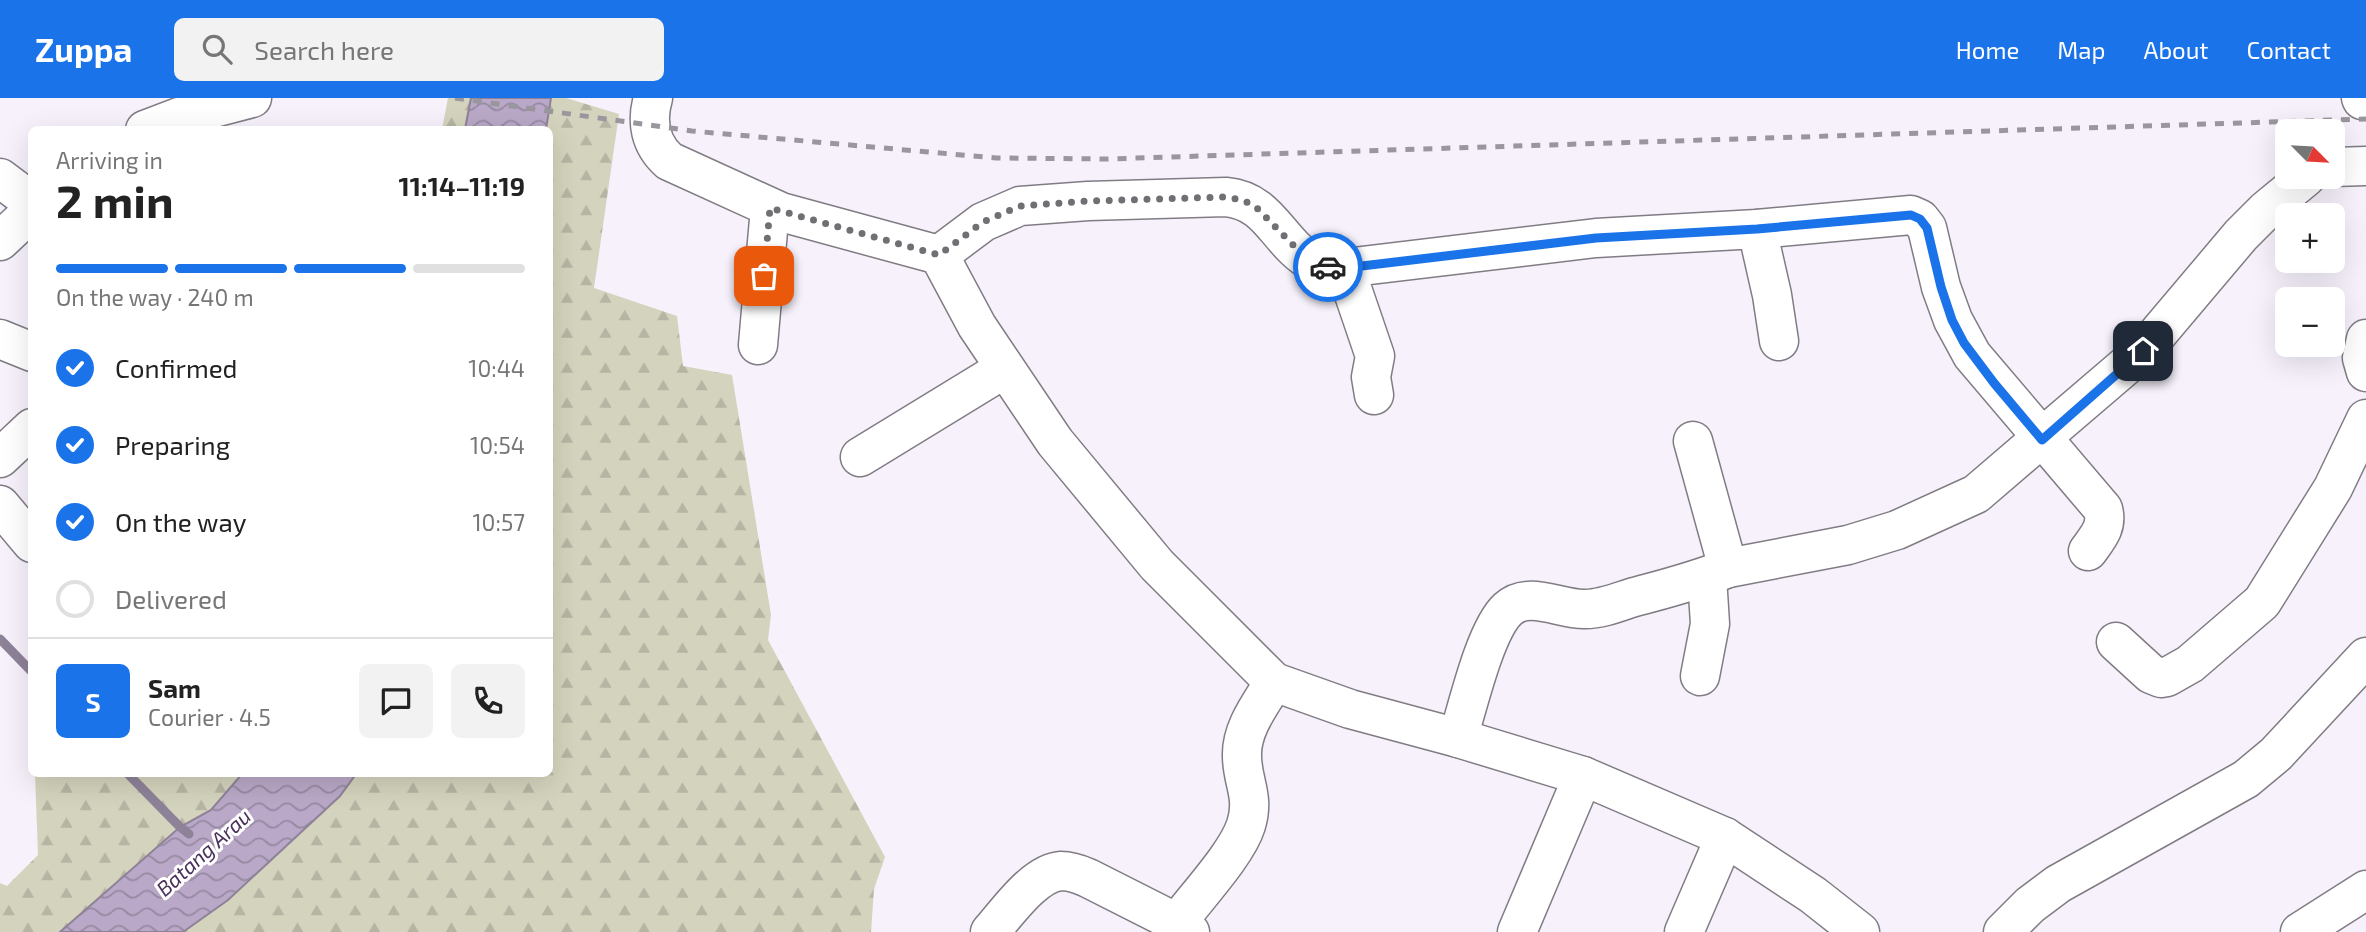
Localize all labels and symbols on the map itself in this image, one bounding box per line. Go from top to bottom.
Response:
north arrow [2275,119,2345,189]
courier [1293,232,1363,302]
pin [734,246,794,306]
pin [2113,321,2173,381]
water label: Batang Arau [151,803,255,901]

